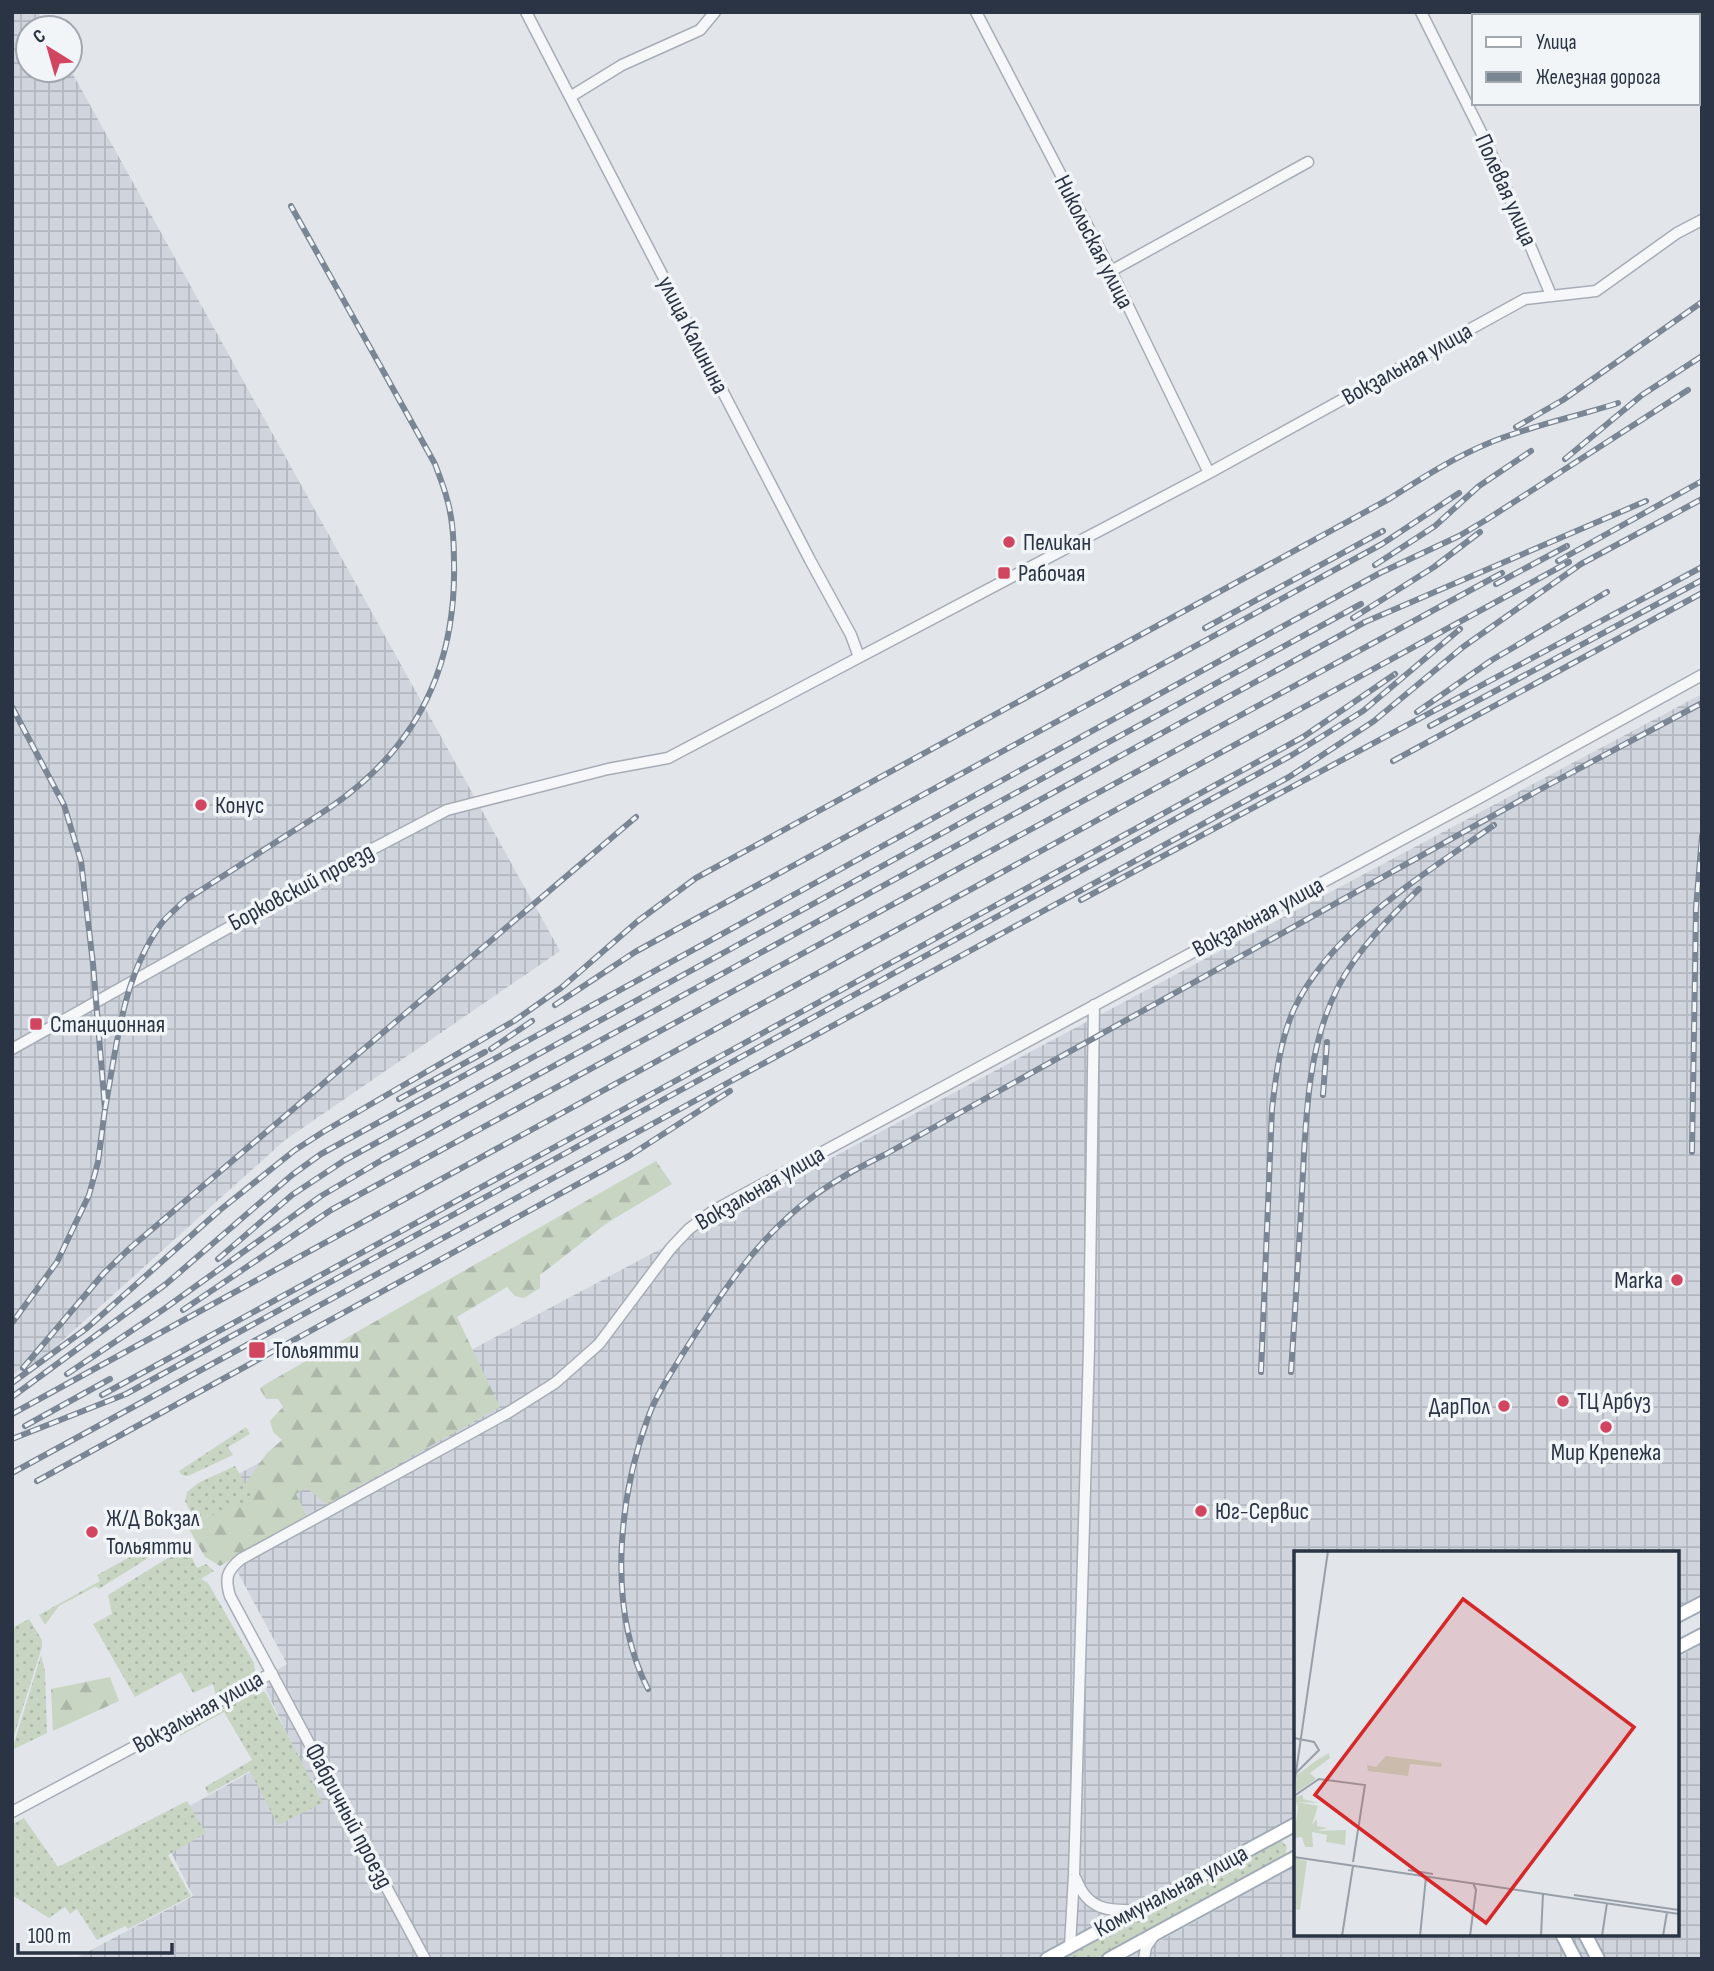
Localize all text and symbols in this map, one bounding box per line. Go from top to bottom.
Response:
north arrow [14,14,84,84]
legend [1472,14,1700,105]
text: С [29,24,51,49]
text: Улица [1536,30,1577,55]
text: Железная дорога [1536,65,1661,90]
street label: Полевая улица [1468,130,1544,250]
street label: Никольская улица [1048,170,1140,314]
street label: улица Калинина [651,271,735,399]
street label: Вокзальная улица [1337,316,1477,412]
place label: Пеликан [1023,528,1091,557]
marker: Пеликан [1001,534,1017,550]
place label: Рабочая [1018,559,1085,588]
marker: Рабочая [996,565,1012,581]
place label: Конус [215,791,264,820]
marker: Конус [193,797,209,813]
street label: Борковский проезд [223,837,379,937]
street label: Вокзальная улица [1187,870,1329,964]
place label: Станционная [50,1010,165,1039]
marker: Станционная [28,1016,44,1032]
street label: Вокзальная улица [690,1139,830,1237]
place label: Marka [1614,1266,1663,1295]
marker: Marka [1669,1272,1685,1288]
place label: Тольятти [273,1336,359,1365]
marker: Тольятти [247,1340,267,1360]
place label: ТЦ Арбуз [1577,1387,1651,1416]
place label: ДарПол [1429,1392,1491,1421]
marker: ТЦ Арбуз [1555,1393,1571,1409]
marker: ДарПол [1496,1398,1512,1414]
marker: Мир Крепежа [1598,1419,1614,1435]
place label: Мир Крепежа [1551,1438,1661,1467]
place label: Юг-Сервис [1215,1497,1309,1526]
marker: Юг-Сервис [1193,1503,1209,1519]
place label: Ж/Д Вокзал Тольятти [106,1504,200,1561]
marker: Ж/Д Вокзал Тольятти [84,1524,100,1540]
inset map [1294,1551,1679,1936]
street label: Вокзальная улица [128,1664,268,1760]
street label: Фабричный проезд [299,1739,399,1893]
street label: Коммунальная улица [1089,1838,1253,1944]
scale bar [18,1912,172,1956]
text: 100 m [28,1924,71,1949]

